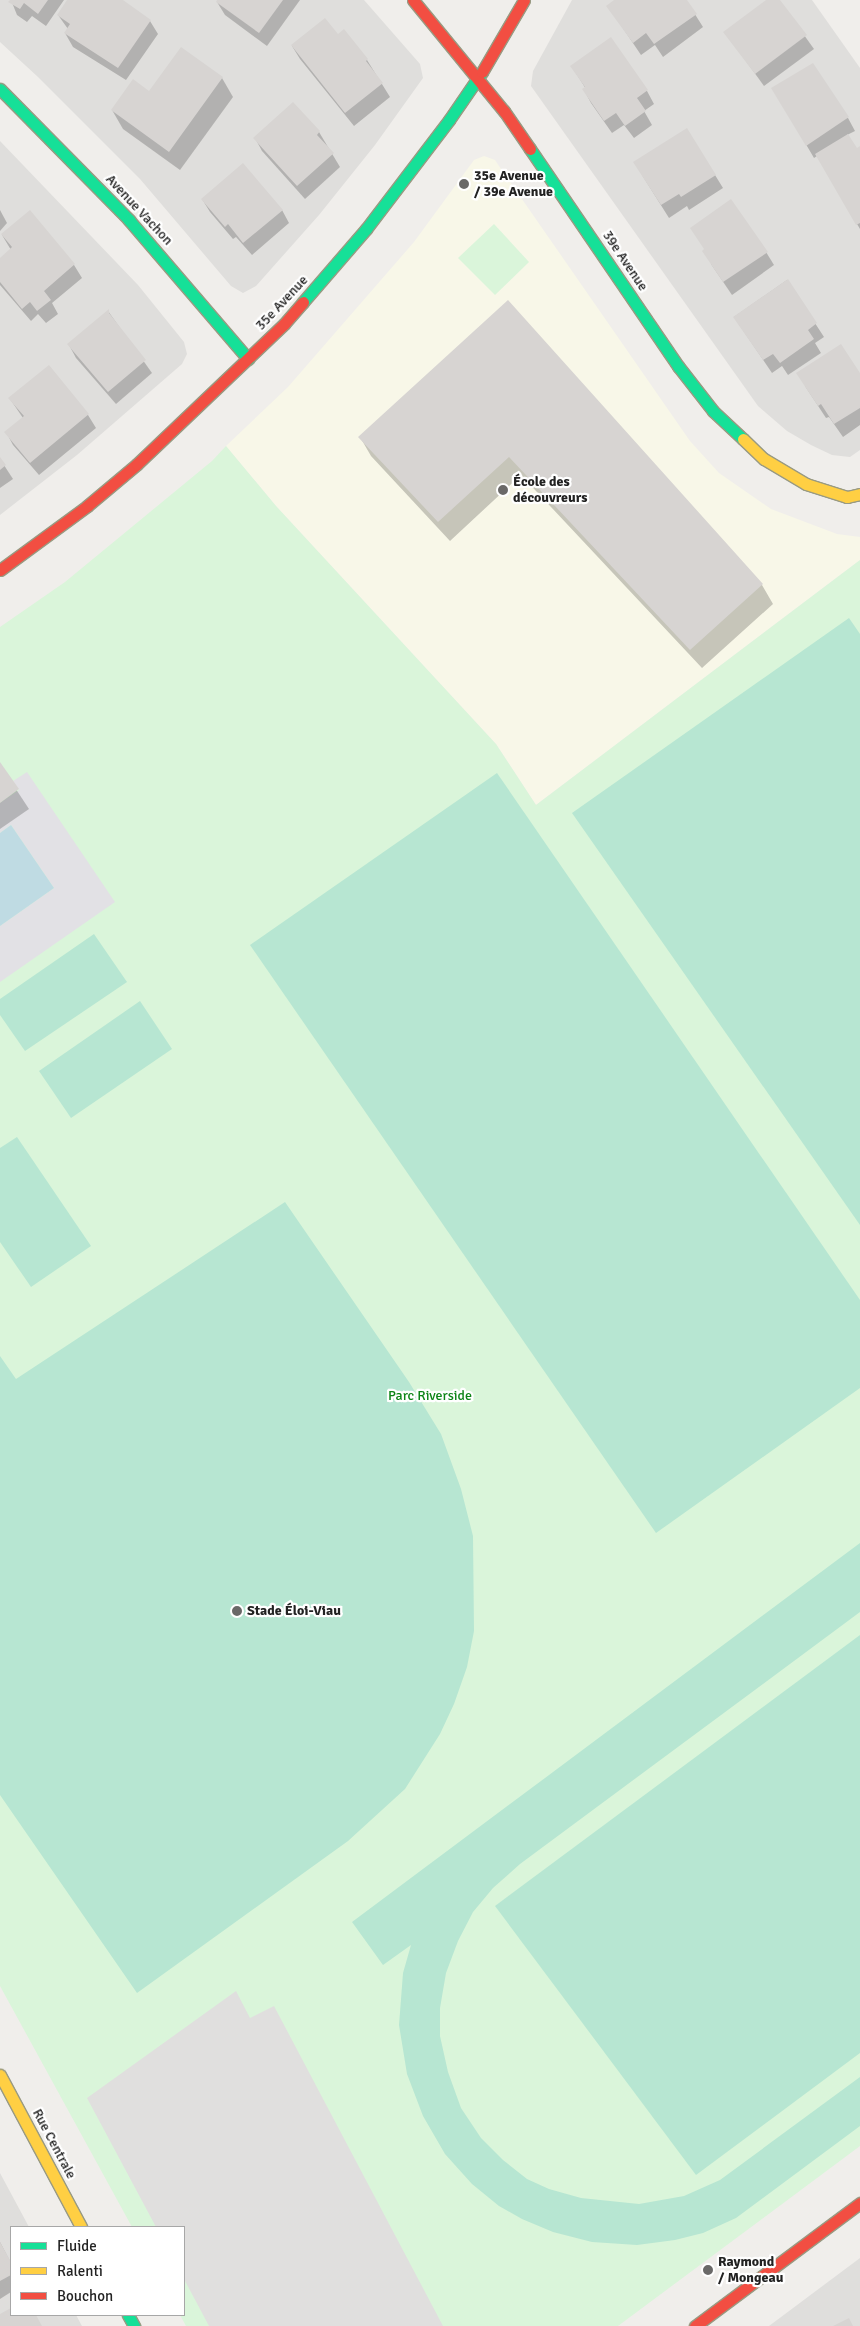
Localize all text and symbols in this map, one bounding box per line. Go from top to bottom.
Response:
place label: 35e Avenue / 39e Avenue [474,168,553,200]
street label: Avenue Vachon [102,171,176,249]
marker: 35e Avenue / 39e Avenue [458,178,470,190]
street label: 39e Avenue [599,228,651,294]
street label: 35e Avenue [252,272,312,334]
place label: École des découvreurs [513,474,587,507]
marker: École des découvreurs [497,484,509,496]
park label: Parc Riverside [388,1388,472,1404]
place label: Stade Éloi-Viau [247,1603,341,1619]
marker: Stade Éloi-Viau [231,1605,243,1617]
street label: Rue Centrale [29,2106,79,2182]
legend [10,2226,185,2316]
text: Fluide [57,2237,97,2255]
place label: Raymond / Mongeau [718,2254,783,2286]
text: Ralenti [57,2262,103,2280]
marker: Raymond / Mongeau [702,2264,714,2276]
text: Bouchon [57,2287,113,2305]

